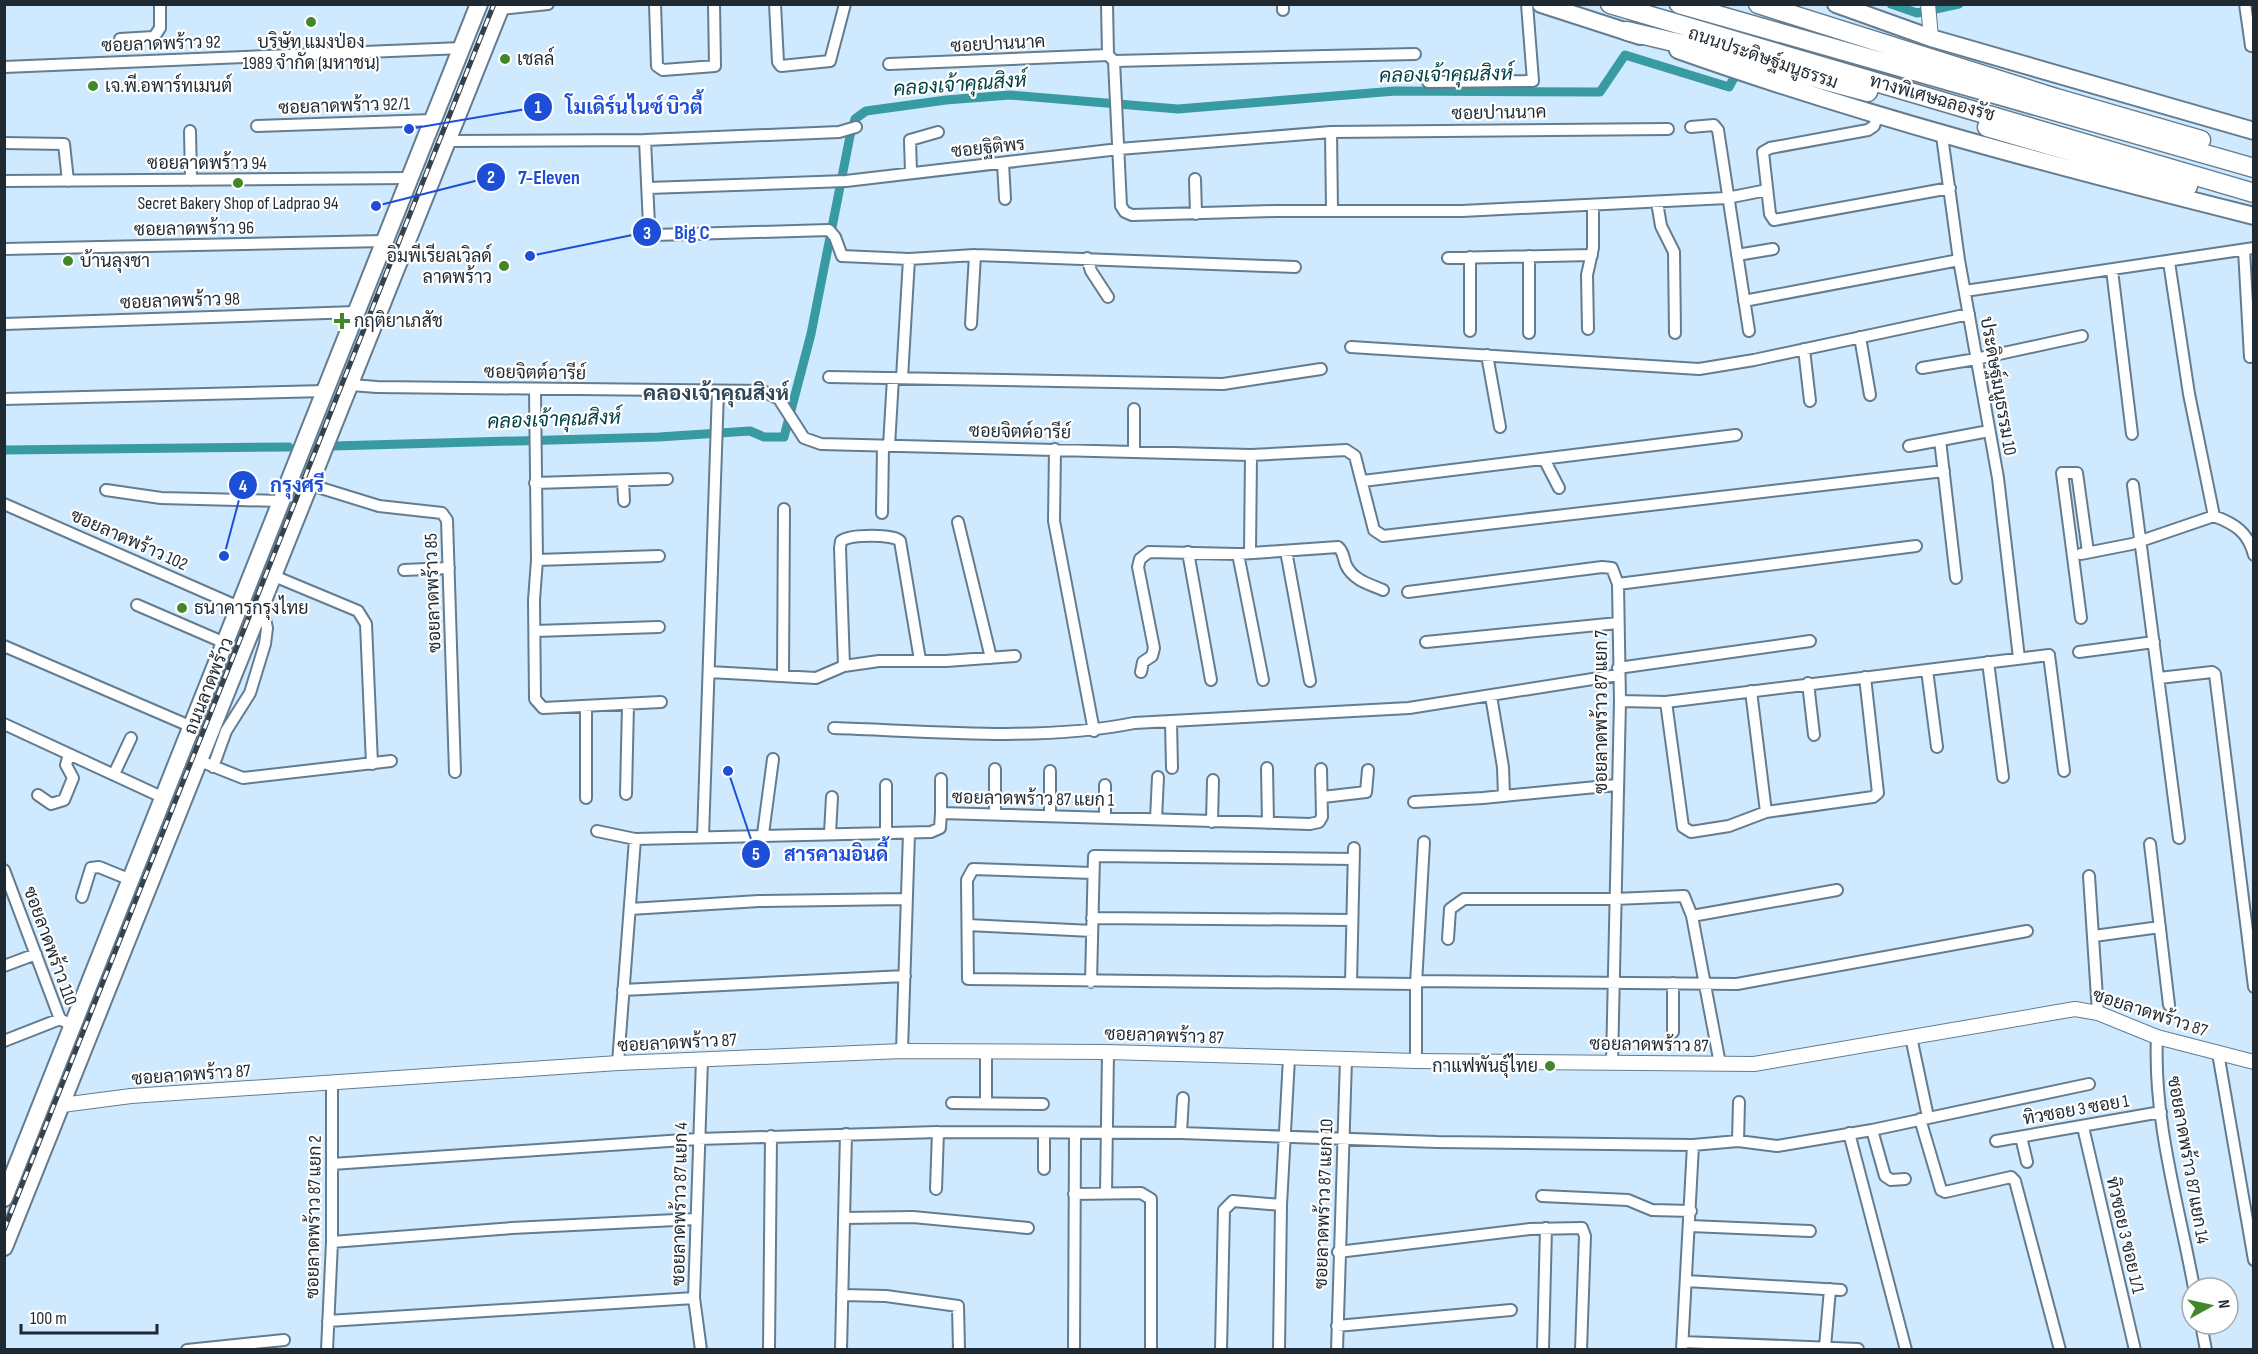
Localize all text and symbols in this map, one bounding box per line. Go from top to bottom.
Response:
marker: บริษัท แมงป่อง 1989 จำกัด (มหาชน) [304,15,318,29]
street label: ถนนประดิษฐ์มนูธรรม [1685,20,1842,95]
street label: ซอยลาดพร้าว 92 [101,29,221,57]
place label: บริษัท แมงป่อง 1989 จำกัด (มหาชน) [242,31,380,74]
street label: ซอยปานนาค [950,31,1046,57]
place label: เชลล์ [517,46,554,70]
marker: เชลล์ [498,52,512,66]
water label: คลองเจ้าคุณสิงห์ [1379,59,1516,89]
water label: คลองเจ้าคุณสิงห์ [892,65,1031,103]
street label: ทางพิเศษฉลองรัช [1867,69,1997,126]
place label: เจ.พี.อพาร์ทเมนต์ [105,73,232,97]
marker: เจ.พี.อพาร์ทเมนต์ [86,79,100,93]
callout: โมเดิร์นไนซ์ บิวตี้ [523,88,715,126]
text: โมเดิร์นไนซ์ บิวตี้ [564,89,705,120]
street label: ซอยลาดพร้าว 92/1 [278,91,411,119]
text: 1 [534,97,542,118]
street label: ซอยปานนาค [1451,102,1547,124]
street label: ซอยฐิติพร [950,133,1026,163]
street label: ซอยลาดพร้าว 94 [147,151,267,174]
callout: 7-Eleven [476,158,592,196]
text: 7-Eleven [518,166,580,190]
text: 2 [487,167,495,188]
marker: Secret Bakery Shop of Ladprao 94 [231,176,245,190]
place label: Secret Bakery Shop of Ladprao 94 [137,193,339,214]
callout: Big C [632,213,721,251]
street label: ซอยลาดพร้าว 96 [134,215,254,241]
text: Big C [674,221,710,245]
text: 3 [643,223,651,244]
place label: อิมพีเรียลเวิลด์ ลาดพร้าว [387,243,492,288]
place label: บ้านลุงชา [80,249,150,273]
marker: บ้านลุงชา [61,254,75,268]
marker: อิมพีเรียลเวิลด์ ลาดพร้าว [497,259,511,273]
street label: ซอยลาดพร้าว 98 [120,286,240,314]
place label: กฤติยาเภสัช [354,310,443,332]
marker: กฤติยาเภสัช [335,314,349,328]
street label: ประดิษฐ์มนูธรรม 10 [1973,314,2024,457]
street label: ซอยจิตต์อารีย์ [484,359,586,384]
district label: คลองเจ้าคุณสิงห์ [643,380,790,408]
water label: คลองเจ้าคุณสิงห์ [487,403,624,435]
street label: ซอยจิตต์อารีย์ [969,418,1071,443]
callout: กรุงศรี [228,466,336,504]
text: กรุงศรี [270,472,324,500]
text: 4 [239,476,248,497]
street label: ซอยลาดพร้าว 102 [67,503,192,575]
street label: ซอยลาดพร้าว 85 [418,533,446,653]
place label: ธนาคารกรุงไทย [194,595,309,620]
marker: ธนาคารกรุงไทย [175,601,189,615]
street label: ซอยลาดพร้าว 87 แยก 7 [1589,630,1612,794]
street label: ถนนลาดพร้าว [178,634,238,738]
street label: ซอยลาดพร้าว 87 แยก 1 [952,785,1115,811]
callout: สารคามอินดี้ [741,835,900,873]
text: สารคามอินดี้ [784,836,891,867]
text: 5 [752,844,760,865]
street label: ซอยลาดพร้าว 110 [19,883,83,1008]
street label: ซอยลาดพร้าว 87 [2090,983,2211,1042]
street label: ซอยลาดพร้าว 87 [1104,1021,1225,1049]
street label: ซอยลาดพร้าว 87 [617,1027,738,1057]
street label: ซอยลาดพร้าว 87 [1589,1031,1710,1057]
place label: กาแฟพันธ์ุไทย [1432,1053,1538,1078]
street label: ซอยลาดพร้าว 87 [131,1058,252,1090]
marker: กาแฟพันธ์ุไทย [1543,1059,1557,1073]
street label: ซอยลาดพร้าว 87 แยก 14 [2163,1074,2215,1246]
street label: ทิวซอย 3 ซอย 1 [2021,1089,2131,1130]
street label: ซอยลาดพร้าว 87 แยก 10 [1309,1118,1337,1290]
street label: ซอยลาดพร้าว 87 แยก 4 [666,1122,692,1286]
street label: ซอยลาดพร้าว 87 แยก 2 [300,1135,326,1299]
street label: ทิวซอย 3 ซอย 1/1 [2101,1174,2150,1296]
north arrow [2180,1276,2240,1336]
scale bar [21,1297,158,1335]
text: N [2213,1299,2233,1310]
text: 100 m [30,1308,67,1329]

